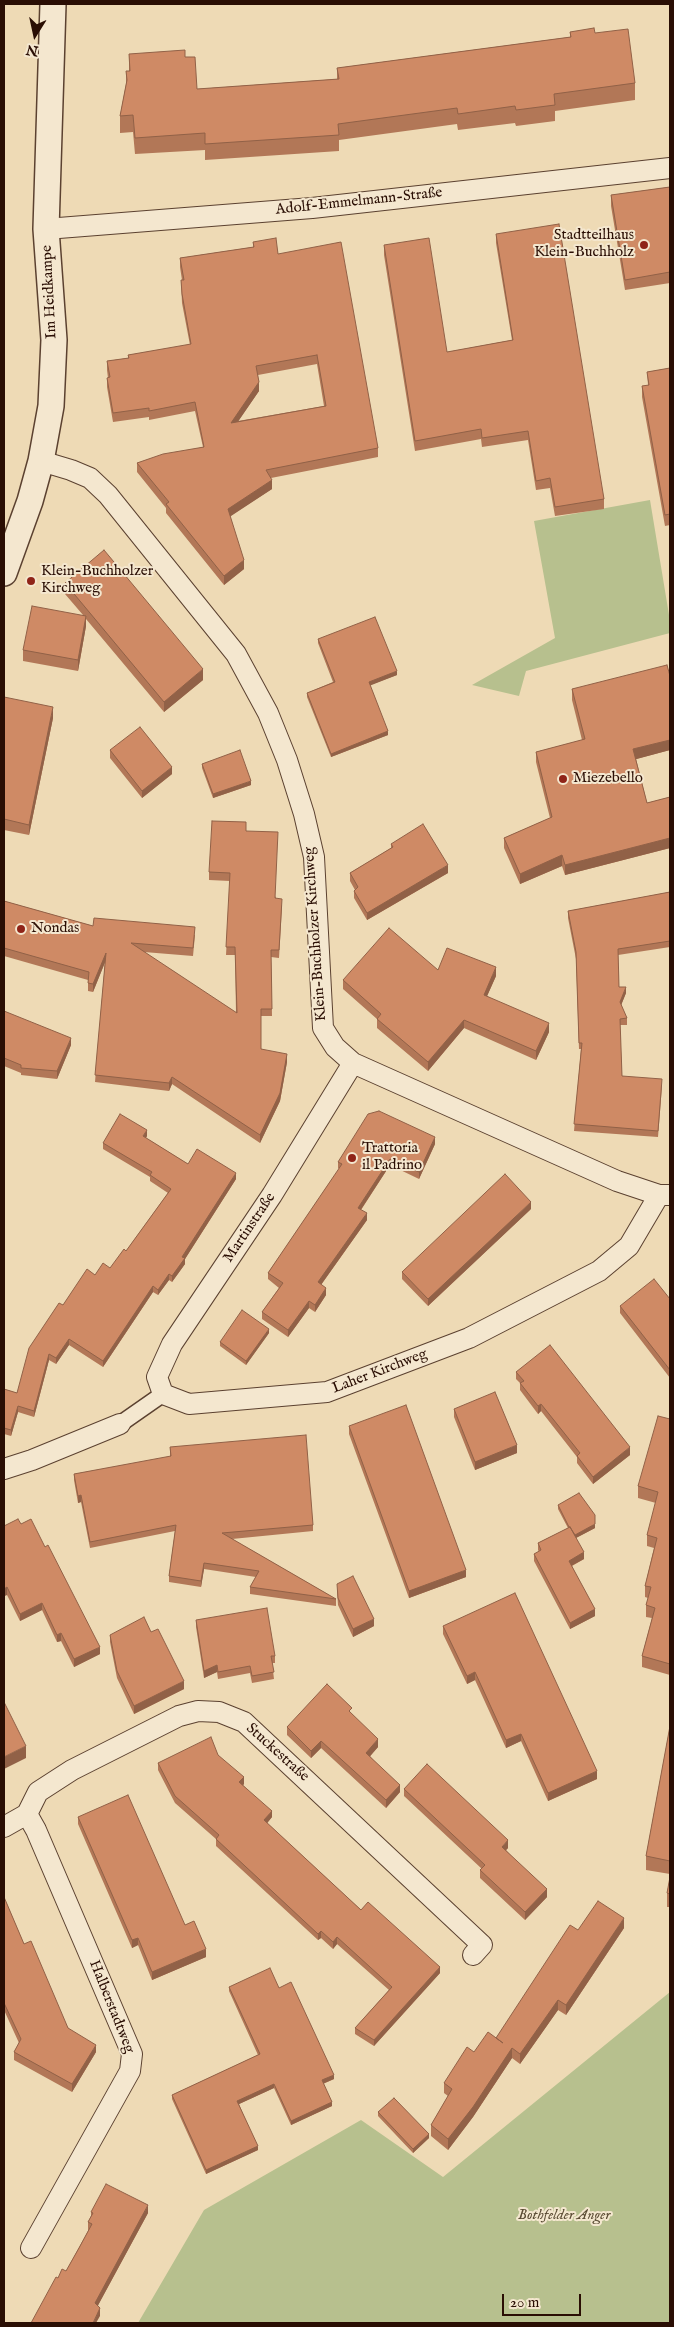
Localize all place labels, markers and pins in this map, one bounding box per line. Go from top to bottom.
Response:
place label: Stadtteilhaus Klein-Buchholz [534,227,634,262]
marker: Stadtteilhaus Klein-Buchholz [638,239,650,251]
place label: Klein-Buchholzer Kirchweg [41,563,153,598]
marker: Klein-Buchholzer Kirchweg [25,575,37,587]
place label: Miezebello [573,770,643,788]
marker: Miezebello [557,773,569,785]
place label: Nondas [31,920,79,938]
marker: Nondas [15,923,27,935]
place label: Trattoria il Padrino [362,1140,422,1175]
marker: Trattoria il Padrino [346,1152,358,1164]

